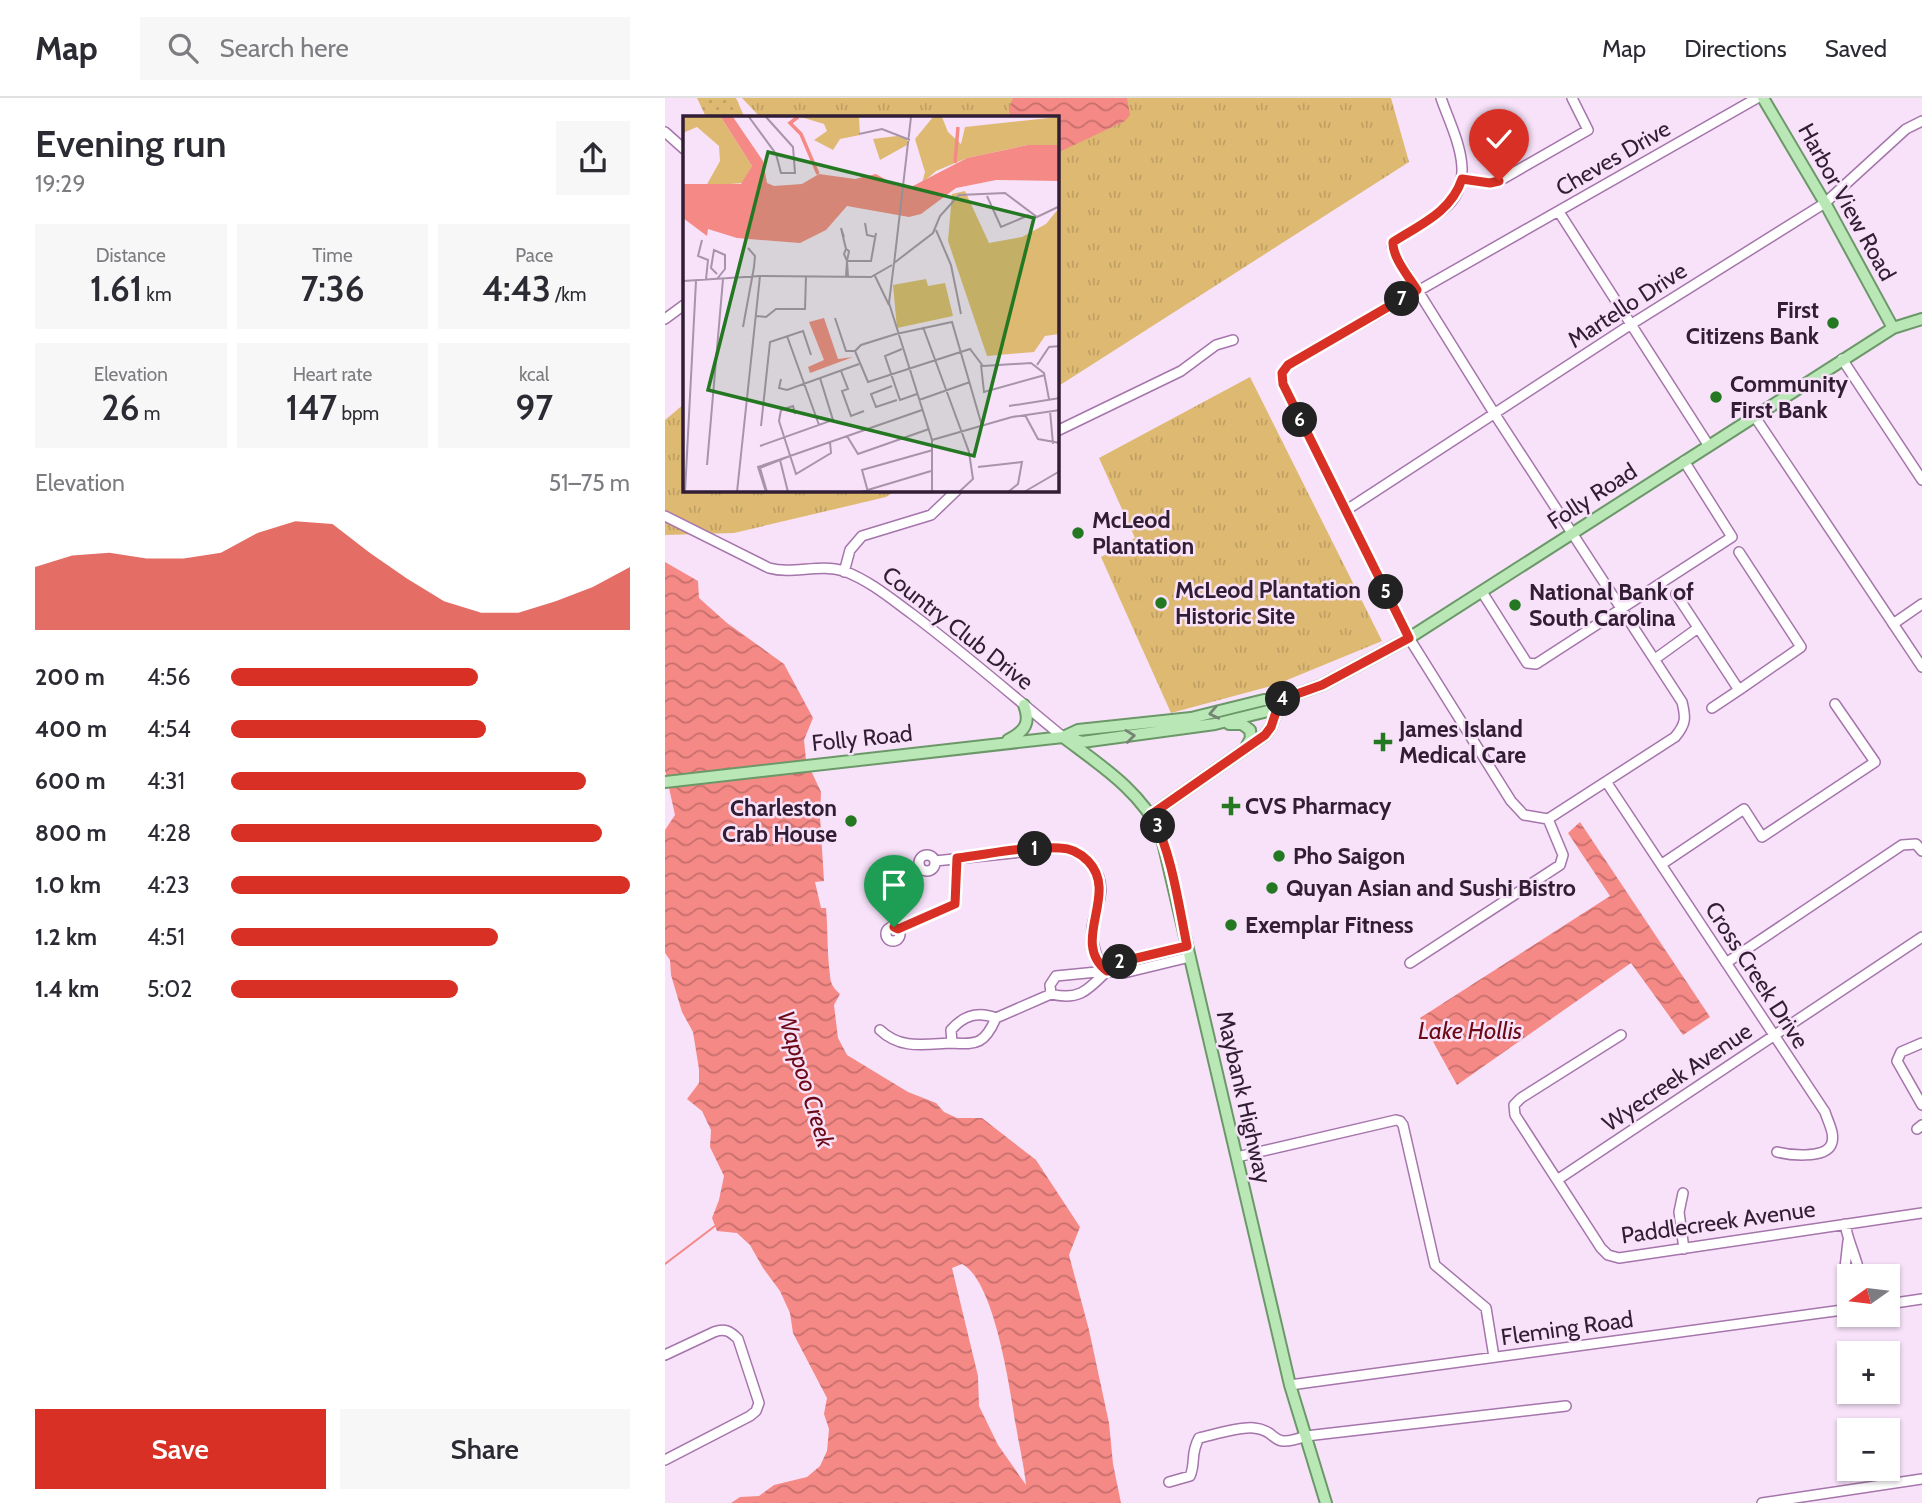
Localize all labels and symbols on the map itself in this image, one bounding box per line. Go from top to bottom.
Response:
pin [1469,109,1529,181]
street label: Cheves Drive [1551,114,1675,202]
inset map [683,116,1059,492]
street label: Harbor View Road [1792,118,1902,286]
street label: Martello Drive [1562,256,1692,354]
pin: 7 [1385,282,1419,316]
place label: First Citizens Bank [1686,296,1820,350]
marker: First Citizens Bank [1825,315,1841,331]
place label: Community First Bank [1730,370,1849,424]
marker: Community First Bank [1708,389,1724,405]
pin: 6 [1283,402,1317,438]
street label: Folly Road [1542,457,1642,535]
place label: McLeod Plantation [1092,506,1194,560]
marker: McLeod Plantation [1070,525,1086,541]
street label: Country Club Drive [877,560,1039,696]
pin: 5 [1369,574,1403,610]
place label: McLeod Plantation Historic Site [1175,576,1361,630]
place label: National Bank of South Carolina [1529,578,1694,632]
marker: McLeod Plantation Historic Site [1153,595,1169,611]
marker: National Bank of South Carolina [1507,597,1523,613]
pin: 4 [1265,682,1301,716]
one-way arrow [1208,705,1220,719]
place label: James Island Medical Care [1398,715,1526,769]
street label: Folly Road [810,719,914,757]
one-way arrow [1125,728,1136,743]
marker: James Island Medical Care [1373,732,1393,752]
place label: CVS Pharmacy [1245,792,1392,820]
place label: Charleston Crab House [722,794,837,848]
marker: CVS Pharmacy [1223,798,1239,814]
pin: 3 [1141,808,1175,844]
marker: Charleston Crab House [843,813,859,829]
pin: 1 [1017,832,1053,866]
place label: Pho Saigon [1293,842,1405,870]
marker: Pho Saigon [1271,848,1287,864]
pin [864,855,924,927]
place label: Quyan Asian and Sushi Bistro [1286,874,1576,902]
marker: Quyan Asian and Sushi Bistro [1264,880,1280,896]
street label: Cross Creek Drive [1699,896,1815,1054]
place label: Exemplar Fitness [1245,911,1414,939]
marker: Exemplar Fitness [1223,917,1239,933]
pin: 2 [1103,944,1137,980]
water label: Wappoo Creek [772,1007,841,1151]
street label: Maybank Highway [1211,1008,1278,1186]
water label: Lake Hollis [1418,1016,1522,1045]
street label: Wyecreek Avenue [1597,1017,1757,1137]
street label: Paddlecreek Avenue [1619,1194,1817,1249]
north arrow [1837,1264,1901,1326]
street label: Fleming Road [1499,1305,1635,1351]

